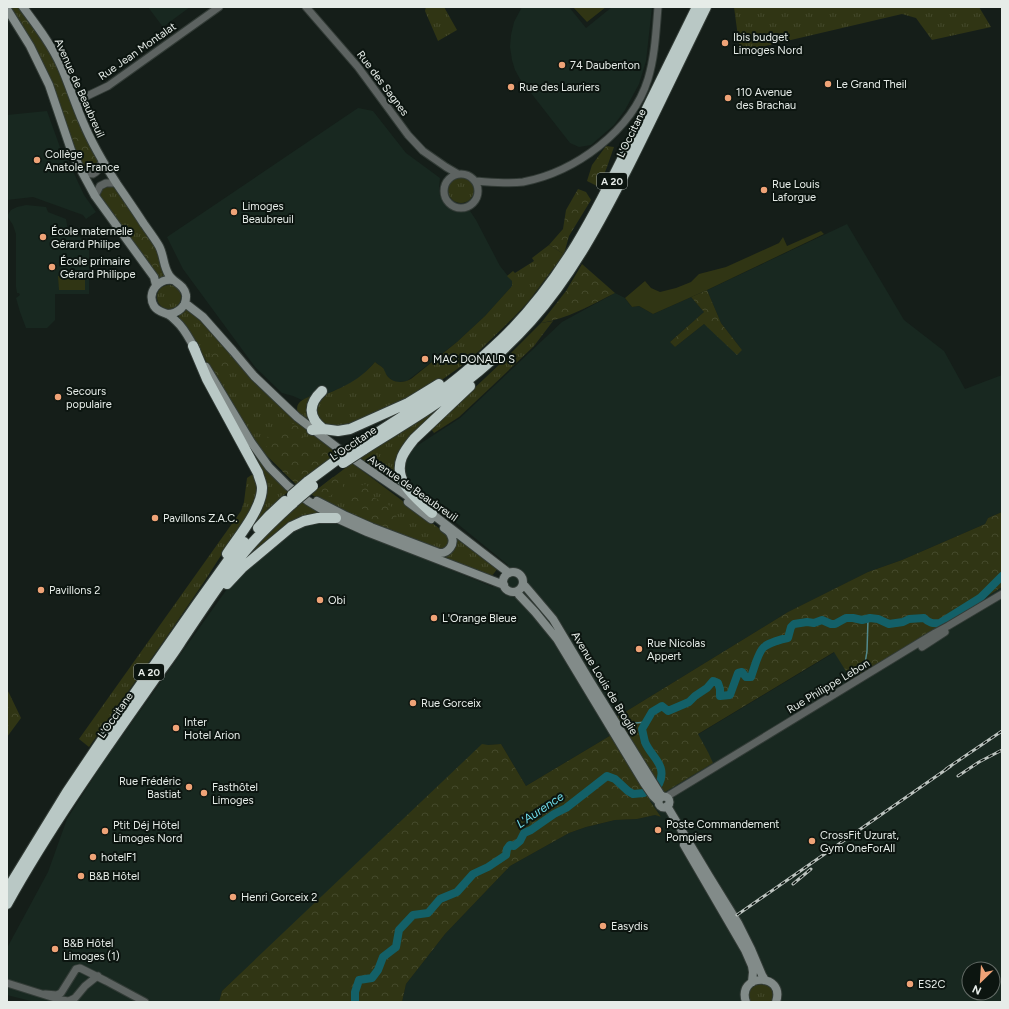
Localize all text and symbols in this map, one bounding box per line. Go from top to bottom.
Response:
street label: Rue Jean Montalat [96,20,179,83]
place label: Ibis budget Limoges Nord [733,31,802,57]
street label: Avenue de Beaubreuil [52,37,107,140]
marker: Ibis budget Limoges Nord [720,38,730,48]
street label: Rue des Sagnes [354,48,411,118]
place label: 74 Daubenton [570,59,640,72]
marker: 74 Daubenton [557,60,567,70]
place label: Le Grand Theil [836,78,907,91]
marker: Le Grand Theil [823,79,833,89]
place label: Rue des Lauriers [519,81,600,94]
marker: Rue des Lauriers [506,82,516,92]
place label: 110 Avenue des Brachau [736,86,796,112]
marker: 110 Avenue des Brachau [723,93,733,103]
street label: L'Occitane [614,107,649,160]
place label: Collège Anatole France [45,148,119,174]
marker: Collège Anatole France [32,155,42,165]
road number: A 20 [597,173,627,189]
place label: Rue Louis Laforgue [772,178,820,204]
marker: Rue Louis Laforgue [759,185,769,195]
place label: Limoges Beaubreuil [242,200,294,226]
marker: Limoges Beaubreuil [229,207,239,217]
place label: École maternelle Gérard Philipe [51,225,133,251]
marker: École maternelle Gérard Philipe [38,232,48,242]
place label: École primaire Gérard Philippe [60,255,136,281]
marker: École primaire Gérard Philippe [47,262,57,272]
place label: MAC DONALD S [433,353,515,366]
marker: MAC DONALD S [420,354,430,364]
place label: Secours populaire [66,385,112,411]
marker: Secours populaire [53,392,63,402]
street label: L'Occitane [328,423,379,464]
street label: Avenue de Beaubreuil [365,452,460,524]
place label: Pavillons Z.A.C. [163,512,238,525]
marker: Pavillons Z.A.C. [150,513,160,523]
place label: Pavillons 2 [49,584,100,597]
marker: Pavillons 2 [36,585,46,595]
place label: Obi [328,594,346,607]
marker: Obi [315,595,325,605]
place label: L'Orange Bleue [442,612,516,625]
marker: L'Orange Bleue [429,613,439,623]
street label: Avenue Louis de Broglie [569,629,641,737]
place label: Rue Nicolas Appert [647,637,705,663]
marker: Rue Nicolas Appert [634,644,644,654]
street label: Rue Philippe Lebon [785,657,872,716]
road number: A 20 [134,664,164,680]
street label: L'Occitane [95,690,136,741]
place label: Rue Gorceix [421,697,482,710]
marker: Rue Gorceix [408,698,418,708]
place label: Inter Hotel Arion [184,716,240,742]
marker: Inter Hotel Arion [171,723,181,733]
place label: Rue Frédéric Bastiat [119,775,181,801]
place label: Fasthôtel Limoges [212,781,258,807]
marker: Rue Frédéric Bastiat [184,782,194,792]
marker: Fasthôtel Limoges [199,788,209,798]
water label: L'Aurence [514,789,567,831]
place label: Poste Commandement Pompiers [666,818,780,844]
place label: Ptit Déj Hôtel Limoges Nord [113,819,182,845]
marker: Poste Commandement Pompiers [653,825,663,835]
marker: Ptit Déj Hôtel Limoges Nord [100,826,110,836]
place label: CrossFit Uzurat, Gym OneForAll [820,829,899,855]
marker: CrossFit Uzurat, Gym OneForAll [807,836,817,846]
place label: hotelF1 [101,851,137,864]
marker: hotelF1 [88,852,98,862]
place label: B&B Hôtel [89,870,139,883]
marker: B&B Hôtel [76,871,86,881]
place label: Henri Gorceix 2 [241,891,317,904]
marker: Henri Gorceix 2 [228,892,238,902]
place label: Easydis [611,920,648,933]
marker: Easydis [598,921,608,931]
place label: B&B Hôtel Limoges (1) [63,937,120,963]
marker: B&B Hôtel Limoges (1) [50,944,60,954]
north arrow [961,961,1001,1001]
place label: ES2C [918,978,945,991]
marker: ES2C [905,979,915,989]
text: N [970,982,984,997]

